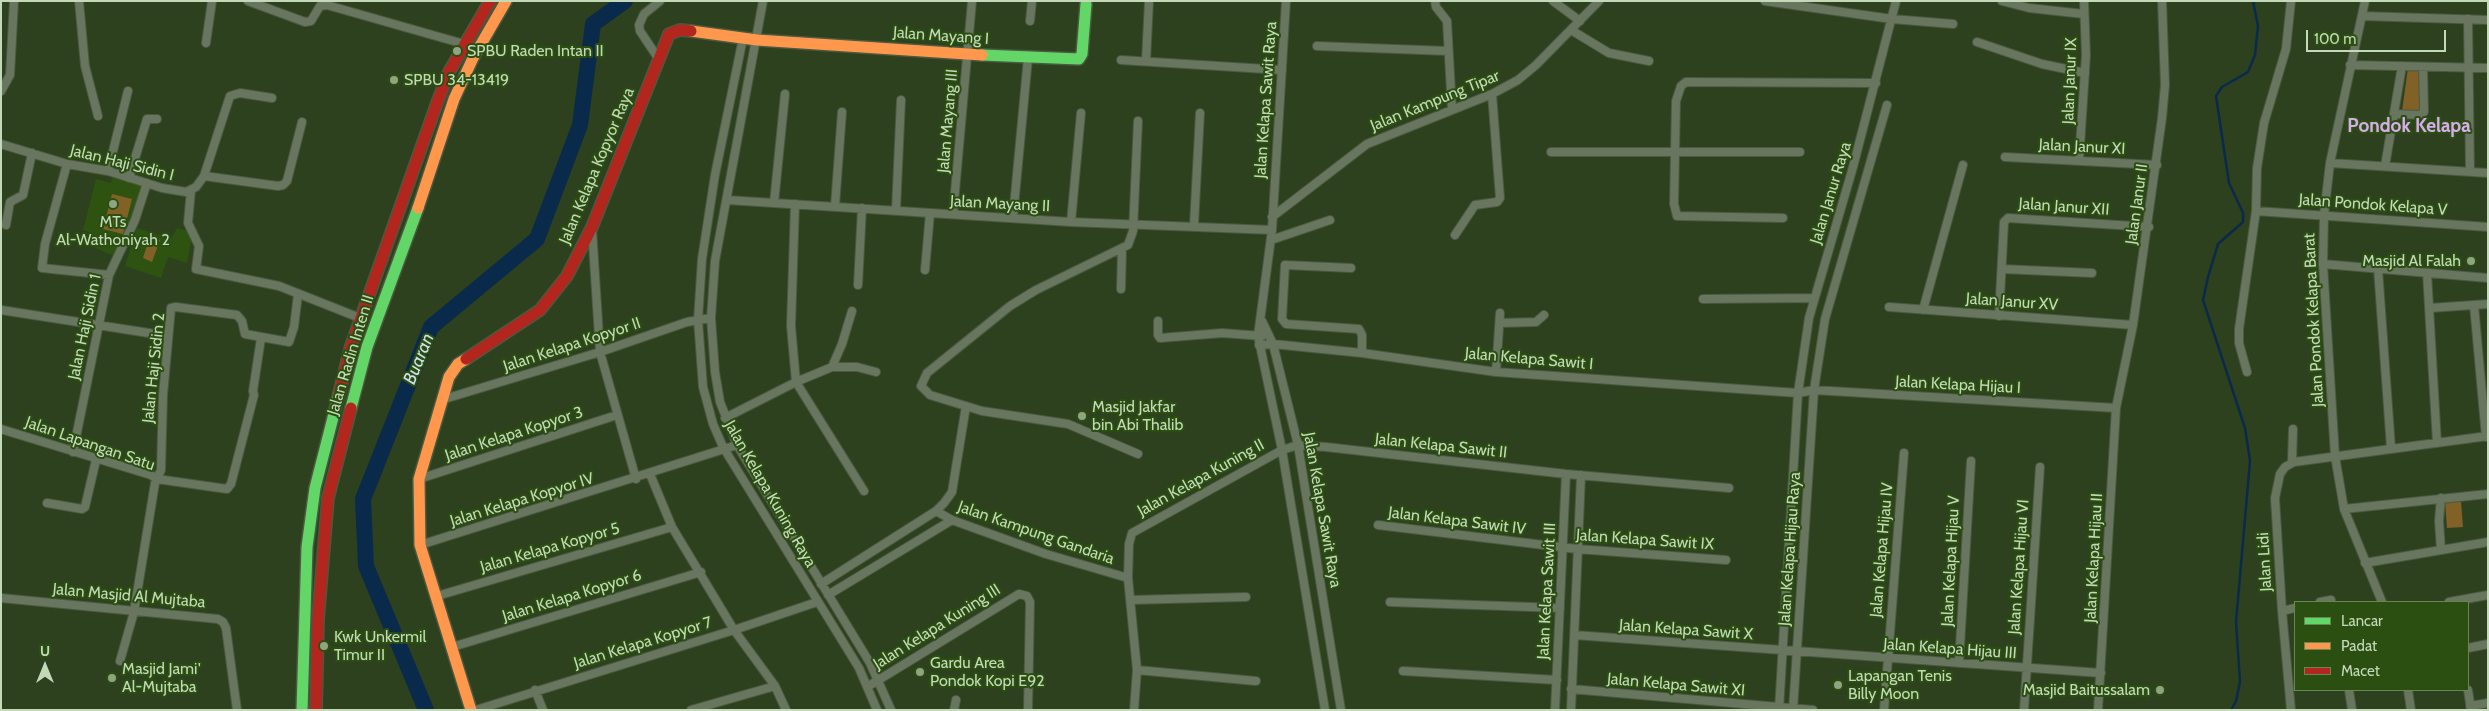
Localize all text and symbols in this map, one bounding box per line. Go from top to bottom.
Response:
scale bar [2309,20,2449,52]
street label: Jalan Kelapa Sawit Raya [1251,21,1281,179]
street label: Jalan Mayang I [892,23,990,49]
text: 100 m [2314,30,2356,48]
street label: Jalan Janur IX [2059,37,2081,125]
place label: SPBU Raden Intan II [467,41,604,61]
marker: SPBU Raden Intan II [451,45,463,57]
street label: Jalan Kampung Tipar [1368,66,1502,136]
street label: Jalan Mayang III [934,68,962,174]
place label: SPBU 34-13419 [404,70,509,90]
marker: SPBU 34-13419 [388,74,400,86]
street label: Jalan Kelapa Kopyor Raya [555,85,639,247]
district label: Pondok Kelapa [2347,115,2471,137]
street label: Jalan Janur XI [2038,135,2126,159]
street label: Jalan Janur Raya [1806,140,1856,246]
street label: Jalan Haji Sidin I [68,141,176,185]
street label: Jalan Janur II [2122,162,2152,246]
street label: Jalan Pondok Kelapa V [2298,190,2448,220]
street label: Jalan Mayang II [949,192,1051,216]
street label: Jalan Janur XII [2018,194,2110,220]
marker: MTs Al-Wathoniyah 2 [107,198,119,210]
place label: MTs Al-Wathoniyah 2 [56,212,170,250]
street label: Jalan Pondok Kelapa Barat [2300,233,2328,407]
place label: Masjid Al Falah [2362,251,2461,271]
marker: Masjid Al Falah [2465,255,2477,267]
street label: Jalan Haji Sidin 1 [64,272,106,382]
street label: Jalan Janur XV [1965,289,2059,315]
street label: Jalan Radin Inten II [324,293,378,417]
street label: Jalan Haji Sidin 2 [139,312,169,424]
street label: Jalan Kelapa Kopyor II [501,314,643,376]
water label: Buaran [399,330,439,388]
street label: Jalan Kelapa Sawit I [1464,344,1594,374]
street label: Jalan Kelapa Hijau I [1895,372,2021,398]
place label: Masjid Jakfar bin Abi Thalib [1092,397,1183,435]
street label: Jalan Kelapa Kopyor 3 [443,403,585,465]
marker: Masjid Jakfar bin Abi Thalib [1076,410,1088,422]
street label: Jalan Lapangan Satu [23,413,157,475]
street label: Jalan Kelapa Kuning Raya [720,417,820,571]
street label: Jalan Kelapa Sawit II [1374,430,1508,462]
street label: Jalan Kelapa Sawit Raya [1299,431,1345,589]
street label: Jalan Kelapa Kuning II [1134,435,1268,521]
street label: Jalan Kelapa Kopyor IV [448,469,596,531]
street label: Jalan Kelapa Hijau Raya [1775,471,1805,627]
street label: Jalan Kelapa Hijau IV [1867,482,1897,618]
street label: Jalan Kelapa Hijau II [2081,493,2107,623]
street label: Jalan Kelapa Hijau V [1938,495,1964,627]
street label: Jalan Kampung Gandaria [955,497,1117,569]
street label: Jalan Kelapa Hijau VI [2005,499,2033,635]
street label: Jalan Kelapa Sawit IV [1387,503,1527,539]
street label: Jalan Kelapa Kopyor 5 [478,519,622,577]
street label: Jalan Kelapa Sawit III [1534,522,1560,660]
street label: Jalan Kelapa Sawit IX [1575,526,1715,554]
street label: Jalan Lidi [2254,532,2276,592]
street label: Jalan Kelapa Kopyor 6 [500,566,644,626]
street label: Jalan Masjid Al Mujtaba [52,580,206,612]
street label: Jalan Kelapa Kuning III [870,580,1004,674]
legend [2294,601,2469,691]
text: Lancar [2341,612,2383,630]
street label: Jalan Kelapa Kopyor 7 [572,613,714,673]
street label: Jalan Kelapa Sawit X [1618,616,1754,644]
place label: Kwk Unkermil Timur II [334,627,426,665]
street label: Jalan Kelapa Hijau III [1883,635,2017,663]
text: Padat [2341,637,2377,655]
marker: Kwk Unkermil Timur II [318,640,330,652]
north arrow [20,641,70,691]
text: U [40,642,50,660]
place label: Gardu Area Pondok Kopi E92 [930,653,1045,691]
place label: Masjid Jami' Al-Mujtaba [122,659,201,697]
text: Macet [2341,662,2380,680]
marker: Gardu Area Pondok Kopi E92 [914,666,926,678]
place label: Lapangan Tenis Billy Moon [1848,666,1952,704]
street label: Jalan Kelapa Sawit XI [1606,669,1746,701]
marker: Masjid Jami' Al-Mujtaba [106,672,118,684]
marker: Lapangan Tenis Billy Moon [1832,679,1844,691]
place label: Masjid Baitussalam [2023,680,2150,700]
marker: Masjid Baitussalam [2154,684,2166,696]

